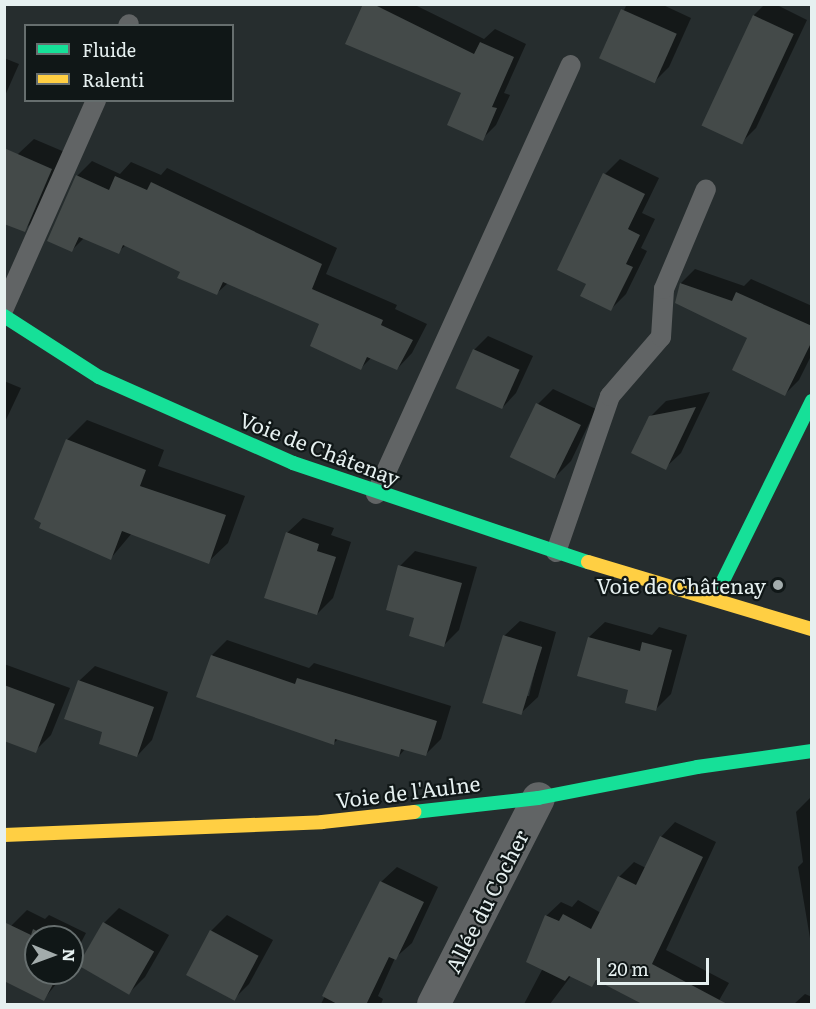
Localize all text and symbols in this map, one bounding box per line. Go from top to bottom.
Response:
legend [24,24,234,102]
text: Fluide [82,36,136,63]
text: Ralenti [82,66,144,93]
street label: Voie de Châtenay [236,406,404,490]
place label: Voie de Châtenay [596,572,766,598]
marker: Voie de Châtenay [771,578,785,592]
street label: Voie de l'Aulne [334,770,482,812]
street label: Allée du Cocher [439,825,533,977]
north arrow [24,925,84,985]
scale bar [600,946,712,984]
text: N [58,948,82,962]
text: 20 m [608,955,649,982]

